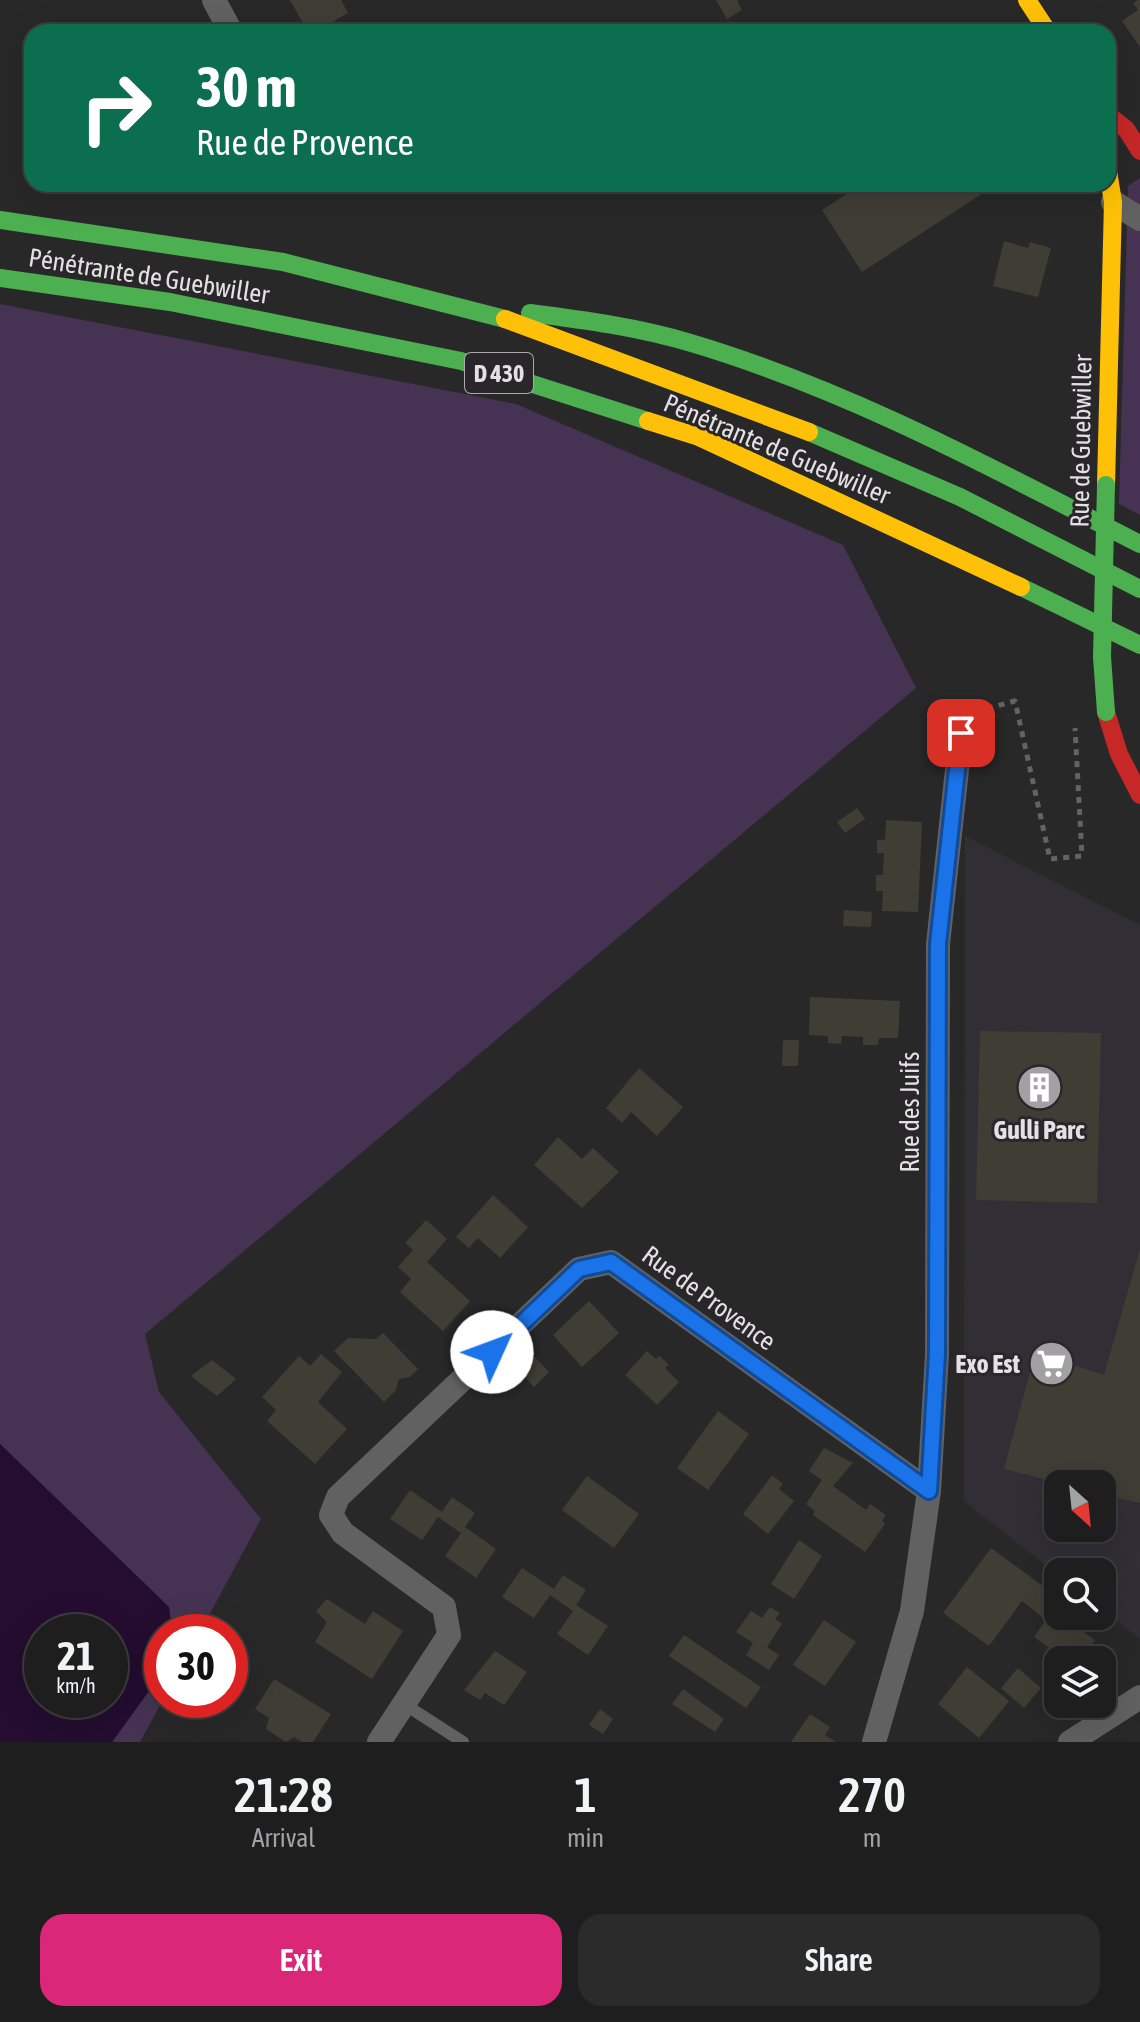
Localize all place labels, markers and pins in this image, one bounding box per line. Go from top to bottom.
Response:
pin [927,699,995,767]
building icon: Gulli Parc [1015,1063,1063,1111]
place label: Gulli Parc [993,1115,1085,1145]
supermarket icon: Exo Est [1027,1340,1075,1388]
place label: Exo Est [955,1349,1020,1379]

